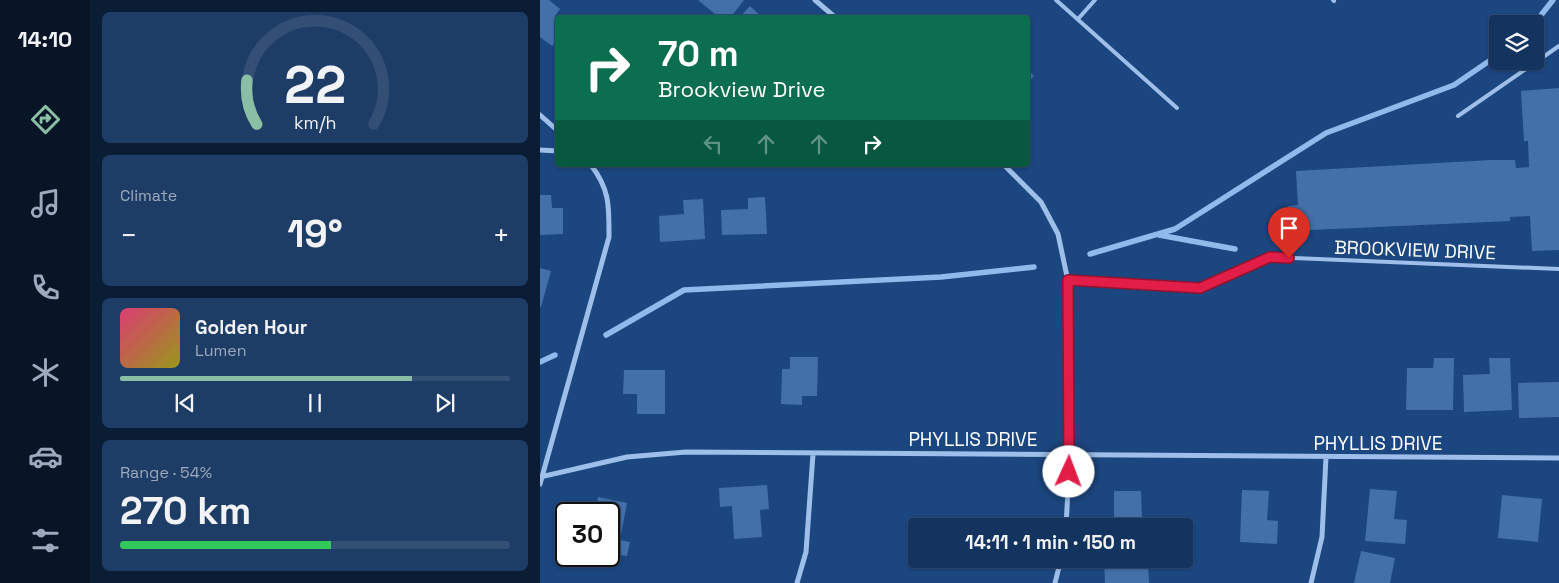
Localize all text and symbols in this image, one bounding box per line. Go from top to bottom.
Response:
map controls [1489,15,1544,70]
button: layers [1489,15,1544,70]
text: 14:10 [18,25,72,53]
text: 70 m [658,32,739,76]
icon: right [575,35,640,100]
text: 22 [284,52,346,118]
text: Brookview Drive [658,75,826,103]
icon: directions [28,102,63,137]
text: km/h [294,111,336,134]
icon: left [699,130,727,158]
icon: ahead [752,130,780,158]
icon: ahead [805,130,833,158]
icon: right [858,130,886,158]
text: Climate [120,185,177,206]
icon: music [28,186,63,221]
pin [1268,207,1310,258]
text: 19° [287,210,343,258]
icon: arrive [1275,214,1303,242]
text: − [120,217,137,253]
text: + [493,217,510,253]
street label: BROOKVIEW DRIVE [1334,235,1496,265]
icon: phone [28,270,63,305]
text: Golden Hour [195,315,307,340]
text: Lumen [195,340,247,361]
icon: climate [28,355,63,390]
icon: previous [171,389,199,417]
icon: pause [301,389,329,417]
icon: next [431,389,459,417]
street label: PHYLLIS DRIVE [908,427,1038,452]
street label: PHYLLIS DRIVE [1313,431,1443,456]
icon: car [28,439,63,474]
position arrow [1042,445,1094,497]
text: Range · 54% [120,462,212,483]
text: 270 km [120,487,251,535]
speed limit sign: 30 [555,502,620,567]
icon: filters [28,523,63,558]
text: 14:11 · 1 min · 150 m [965,530,1136,555]

